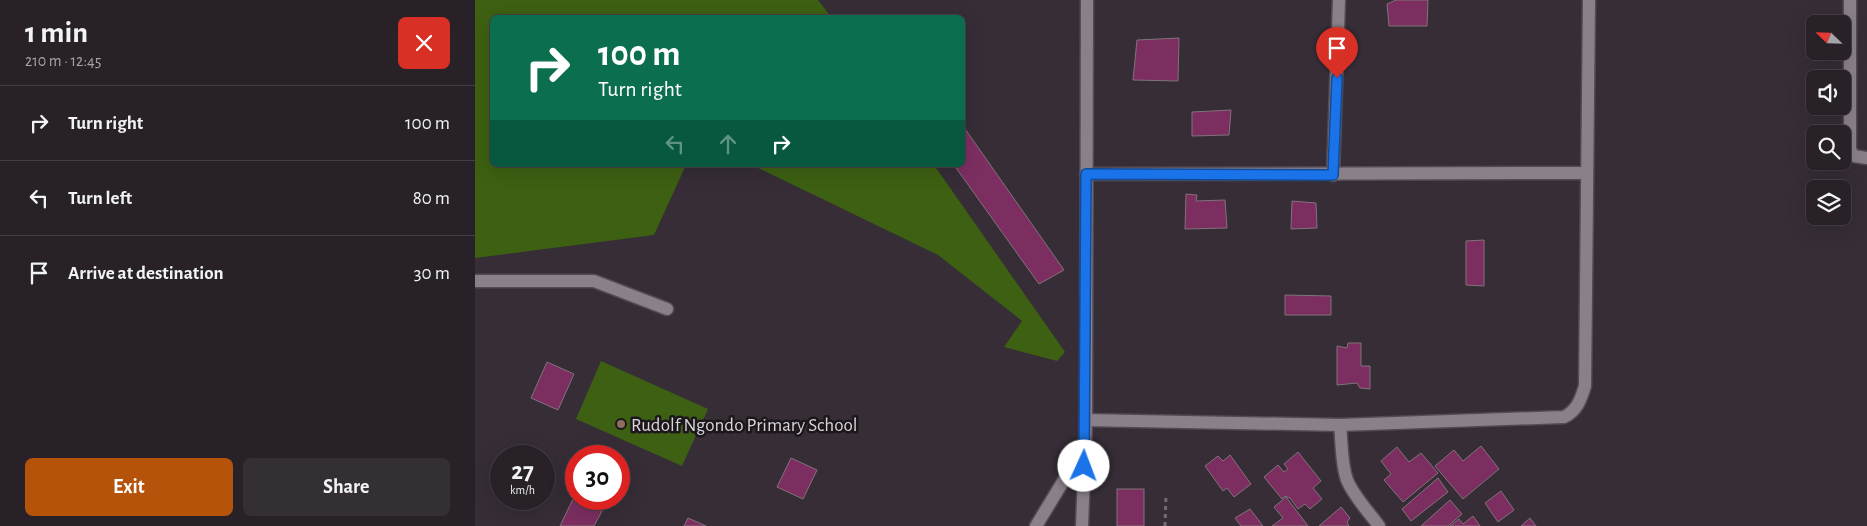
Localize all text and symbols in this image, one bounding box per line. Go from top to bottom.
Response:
north arrow [1806,15,1851,60]
map controls [1806,15,1851,225]
button: close [398,17,450,69]
text: 1 min [25,18,88,48]
pin [1316,27,1358,78]
icon: arrive [1323,34,1351,62]
icon: right [515,35,580,100]
text: 100 m [598,37,681,72]
text: 210 m · 12:45 [25,53,101,69]
button: sound [1806,70,1851,115]
text: Turn right [598,78,682,100]
icon: right [25,109,53,137]
text: Turn right [68,114,143,133]
text: 100 m [405,114,450,133]
button: search [1806,125,1851,170]
icon: left [661,130,689,158]
icon: ahead [714,130,742,158]
icon: right [767,130,795,158]
button: layers [1806,180,1851,225]
icon: left [25,184,53,212]
text: Turn left [68,189,132,208]
text: 80 m [413,189,450,208]
icon: arrive [25,259,53,287]
text: Arrive at destination [68,264,224,283]
text: 30 m [414,264,450,283]
place label: Rudolf Ngondo Primary School [631,416,857,435]
marker: Rudolf Ngondo Primary School [615,418,627,430]
position arrow [1057,439,1109,491]
speed limit sign: 30 [565,445,630,510]
button: Exit [25,458,233,516]
button: Share [243,458,450,516]
text: 27 [511,459,534,484]
text: km/h [510,484,535,496]

